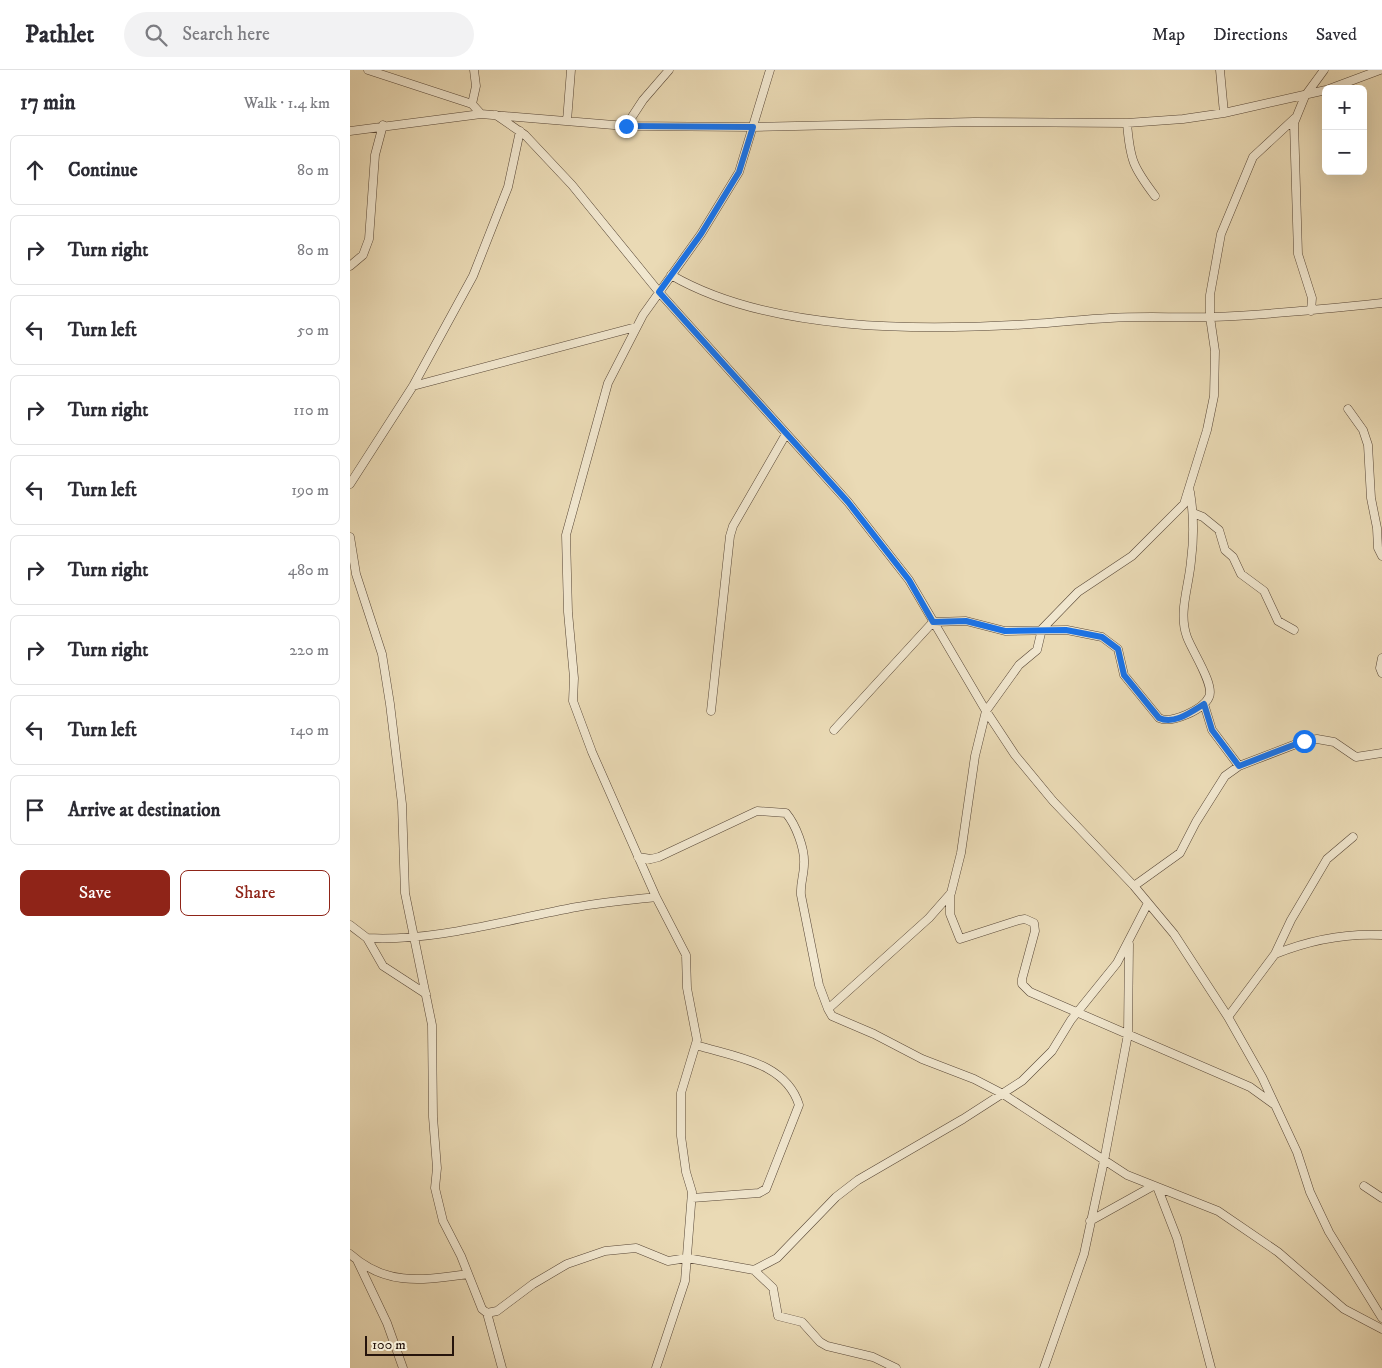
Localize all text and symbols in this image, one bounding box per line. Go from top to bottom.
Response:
search box [124,12,474,57]
text: Pathlet [25,20,94,50]
icon: search [142,21,170,49]
text: Search here [182,23,270,46]
text: Map [1152,24,1185,46]
text: Directions [1213,24,1288,46]
text: Saved [1316,24,1357,46]
map controls [1322,85,1367,175]
button: + [1322,85,1367,130]
text: 17 min [20,90,75,116]
text: Walk · 1.4 km [244,93,330,113]
route end [615,115,638,138]
button: − [1322,130,1367,175]
icon: ahead [21,156,49,184]
text: Continue [68,159,138,182]
text: 80 m [297,160,329,180]
icon: right [21,236,49,264]
text: Turn right [68,239,148,262]
text: 80 m [297,240,329,260]
icon: left [21,316,49,344]
text: Turn left [68,319,137,342]
text: 50 m [297,320,329,340]
icon: right [21,396,49,424]
text: Turn right [68,399,148,422]
text: 110 m [293,400,329,420]
icon: left [21,476,49,504]
text: Turn left [68,479,137,502]
text: 190 m [291,480,329,500]
icon: right [21,556,49,584]
text: Turn right [68,559,148,582]
text: 480 m [288,560,329,580]
icon: right [21,636,49,664]
text: Turn right [68,639,148,662]
text: 220 m [289,640,329,660]
icon: left [21,716,49,744]
text: Turn left [68,719,137,742]
text: 140 m [290,720,329,740]
route start [1293,730,1316,753]
icon: arrive [21,796,49,824]
text: Arrive at destination [68,799,220,822]
button: Save [20,870,170,916]
button: Share [180,870,330,916]
scale bar [365,1333,454,1356]
text: 100 m [372,1336,406,1354]

